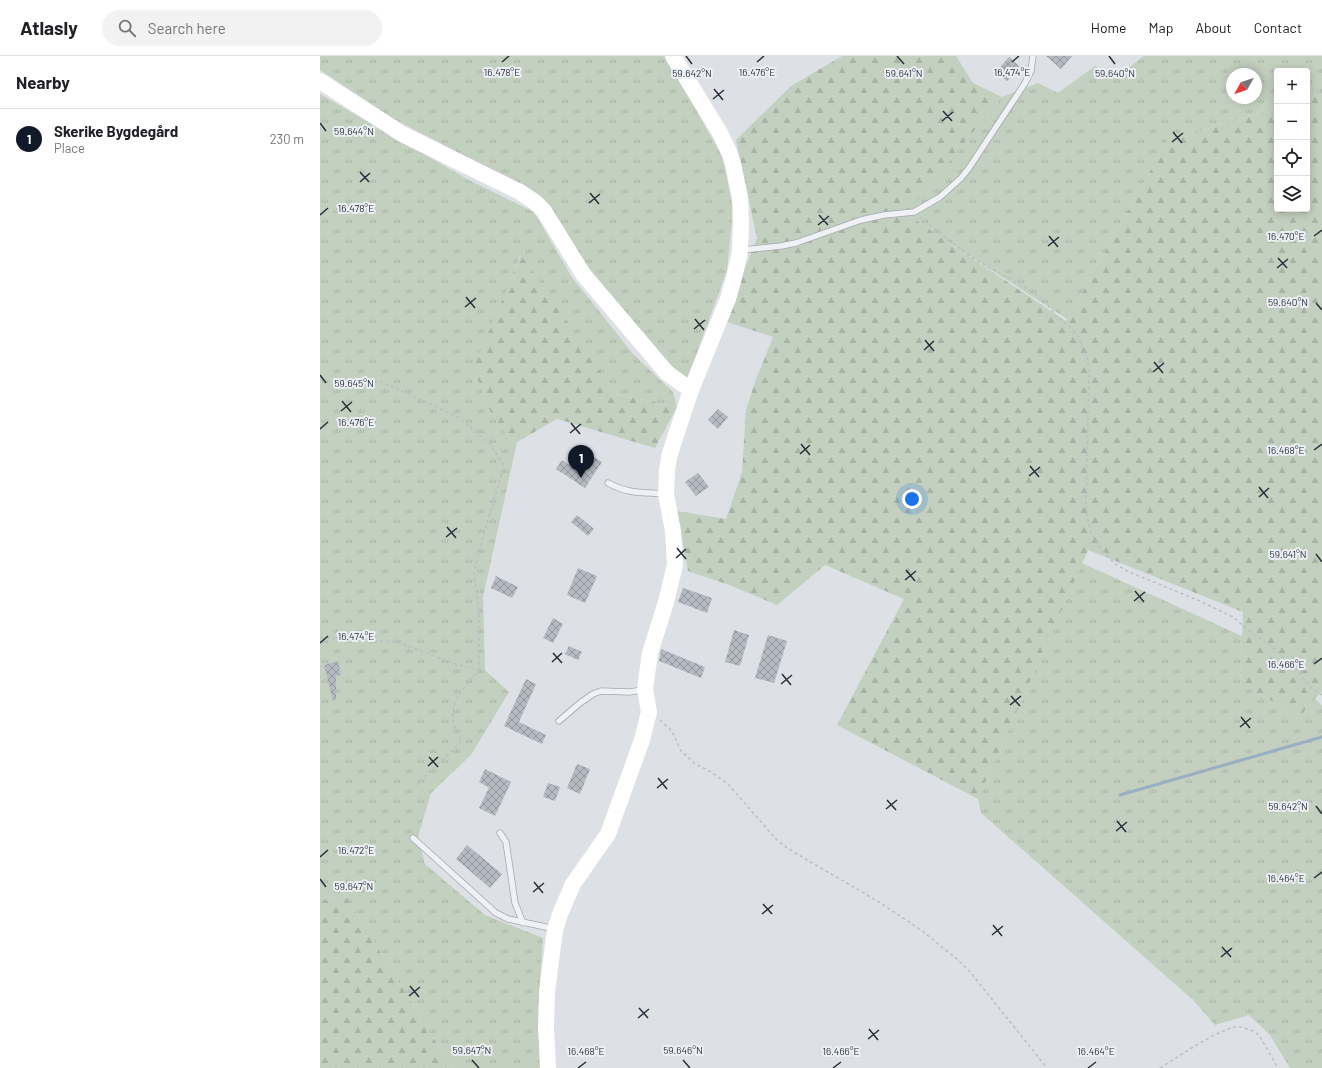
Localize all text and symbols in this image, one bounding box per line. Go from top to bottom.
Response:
search box [102,10,382,46]
text: Atlasly [20,16,78,39]
icon: search [116,17,138,39]
text: Search here [148,19,226,37]
text: Home [1091,19,1127,36]
text: Map [1149,19,1173,36]
text: About [1195,19,1232,36]
text: Contact [1254,19,1302,36]
text: 16.478°E [484,66,520,78]
text: 16.476°E [739,66,775,78]
text: 16.474°E [994,66,1030,78]
text: 59.642°N [672,67,712,79]
text: 59.641°N [886,67,922,79]
text: 59.640°N [1095,67,1135,79]
north arrow [1226,68,1262,104]
map controls [1274,68,1310,212]
button: + [1274,68,1310,104]
text: Nearby [16,72,70,92]
button: − [1274,104,1310,140]
text: Skerike Bygdegård [54,122,178,140]
text: 59.644°N [334,125,374,137]
text: 1 [27,131,31,147]
text: 230 m [270,131,304,147]
text: Place [54,140,85,156]
button: locate [1274,140,1310,176]
button: layers [1274,176,1310,212]
text: 16.478°E [338,202,374,214]
text: 16.470°E [1268,230,1304,242]
text: 59.640°N [1268,296,1308,308]
text: 59.645°N [334,377,374,389]
text: 16.476°E [338,416,374,428]
text: 16.468°E [1267,444,1305,456]
pin: 1 [568,445,594,478]
your location [902,489,922,509]
text: 59.641°N [1270,548,1306,560]
text: 16.474°E [338,630,374,642]
text: 16.466°E [1267,658,1305,670]
text: 59.642°N [1268,800,1308,812]
text: 16.472°E [338,844,374,856]
text: 16.464°E [1267,872,1305,884]
text: 59.647°N [335,880,373,892]
text: 59.647°N [453,1044,491,1056]
text: 59.646°N [663,1044,703,1056]
text: 16.468°E [567,1045,605,1057]
text: 16.466°E [822,1045,860,1057]
text: 16.464°E [1077,1045,1115,1057]

